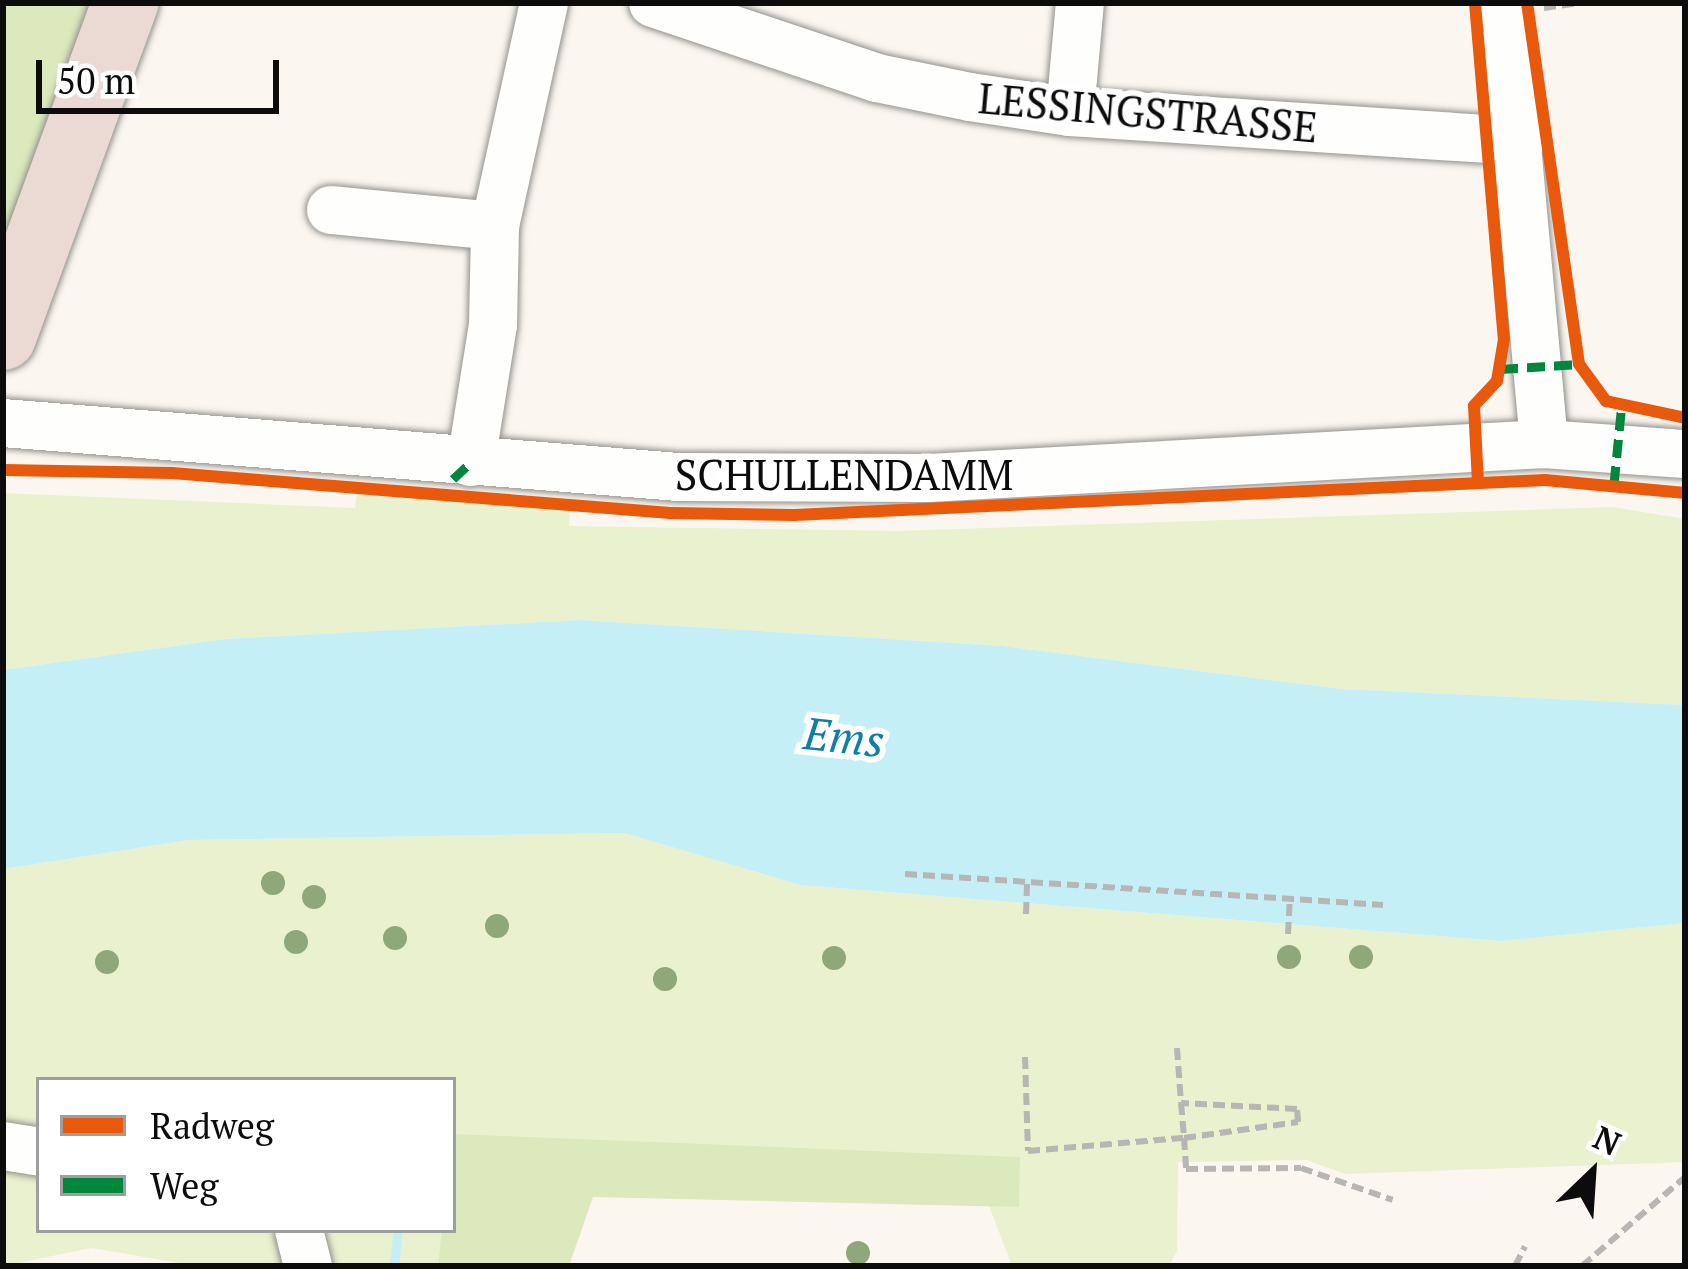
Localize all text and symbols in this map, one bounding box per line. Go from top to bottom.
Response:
scale bar [42,36,285,110]
text: 50 m [57,57,135,104]
street label: LESSINGSTRASSE [976,72,1320,152]
street label: SCHULLENDAMM [675,449,1013,499]
water label: Ems [801,706,887,768]
legend [36,1077,456,1233]
text: Radweg [150,1102,274,1149]
north arrow [1532,1113,1652,1233]
text: N [1587,1115,1628,1165]
text: Weg [150,1162,218,1209]

